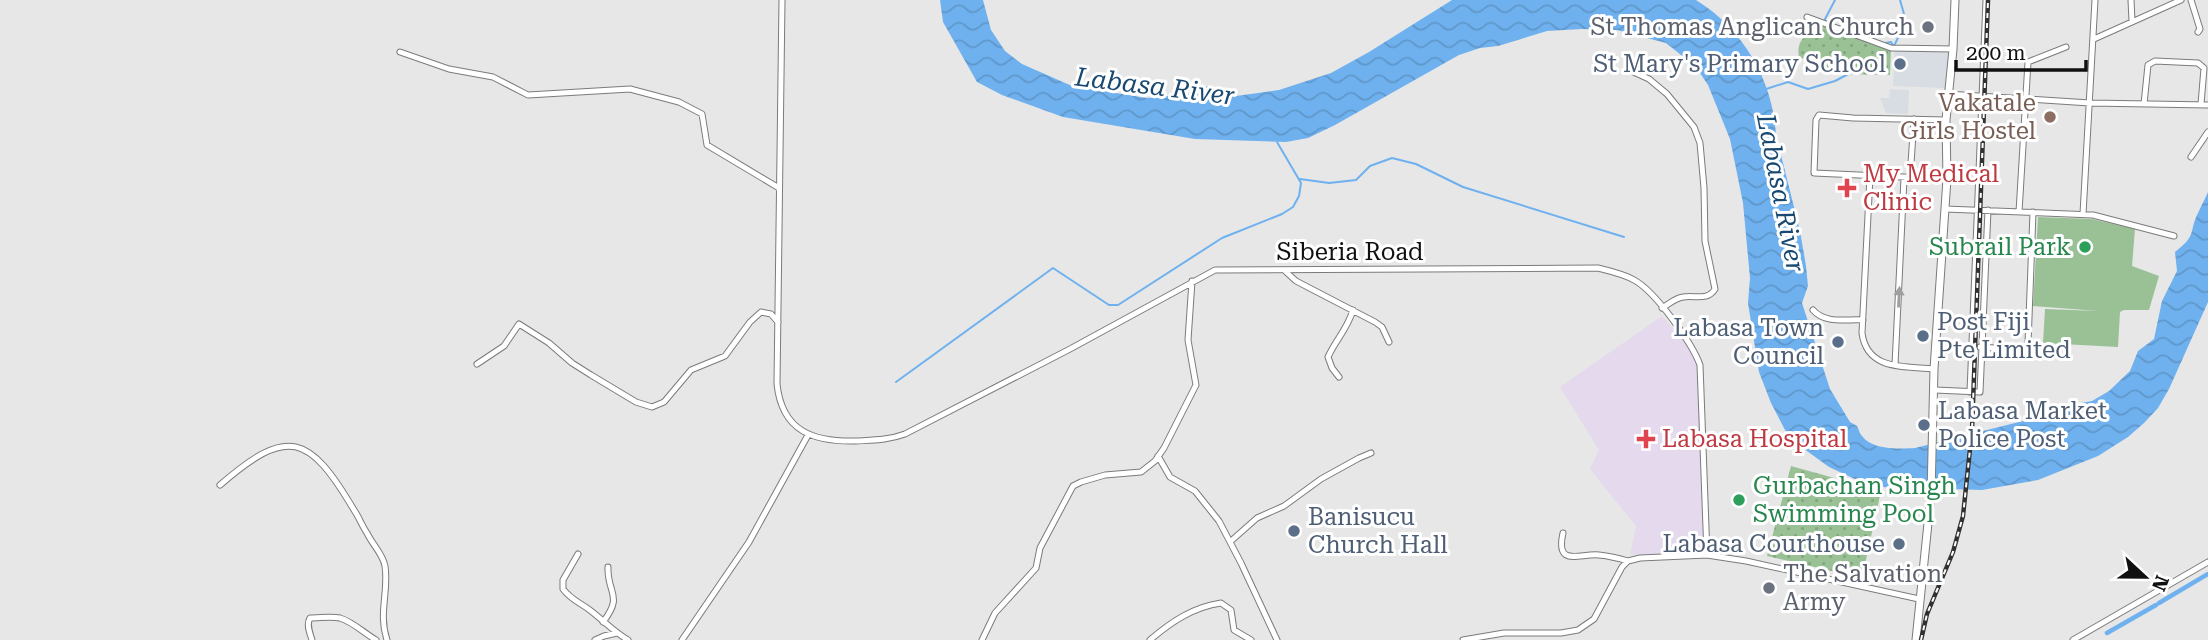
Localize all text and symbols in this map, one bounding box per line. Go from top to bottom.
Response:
place label: St Thomas Anglican Church [1591,13,1914,41]
marker: St Thomas Anglican Church [1920,19,1936,35]
scale bar [1956,28,2086,72]
text: 200 m [1966,41,2026,65]
place label: St Mary's Primary School [1593,50,1886,78]
marker: St Mary's Primary School [1892,56,1908,72]
water label: Labasa River [1072,61,1237,111]
place label: Vakatale Girls Hostel [1900,89,2036,145]
marker: Vakatale Girls Hostel [2042,109,2058,125]
water label: Labasa River [1751,110,1811,275]
place label: My Medical Clinic [1863,160,1999,216]
marker: My Medical Clinic [1837,178,1857,198]
place label: Subrail Park [1929,233,2071,261]
street label: Siberia Road [1277,238,1423,266]
marker: Subrail Park [2077,239,2093,255]
one-way arrow [1893,286,1904,308]
place label: Post Fiji Pte Limited [1937,308,2071,364]
place label: Labasa Town Council [1673,314,1824,370]
marker: Post Fiji Pte Limited [1915,328,1931,344]
marker: Labasa Town Council [1830,334,1846,350]
place label: Labasa Market Police Post [1938,397,2107,453]
marker: Labasa Market Police Post [1916,417,1932,433]
place label: Labasa Hospital [1662,425,1847,453]
marker: Labasa Hospital [1636,429,1656,449]
place label: Gurbachan Singh Swimming Pool [1753,472,1956,528]
marker: Gurbachan Singh Swimming Pool [1731,492,1747,508]
place label: Banisucu Church Hall [1308,503,1448,559]
marker: Banisucu Church Hall [1286,523,1302,539]
place label: Labasa Courthouse [1662,530,1885,558]
marker: Labasa Courthouse [1891,536,1907,552]
north arrow [2110,542,2180,612]
place label: The Salvation Army [1783,560,1942,616]
text: N [2147,572,2174,595]
marker: The Salvation Army [1761,580,1777,596]

